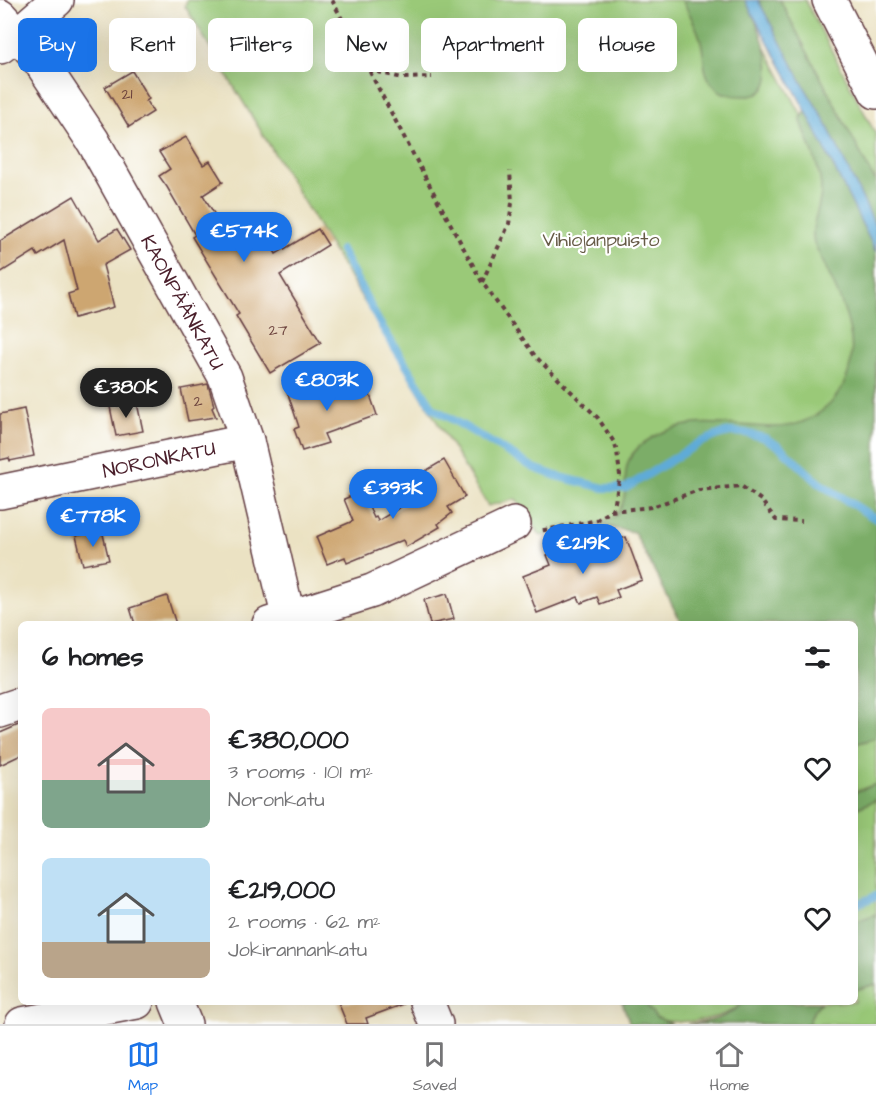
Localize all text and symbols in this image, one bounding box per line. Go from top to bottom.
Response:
chip: Buy [18,18,97,72]
chip: Rent [109,18,196,72]
chip: Filters [208,18,313,72]
chip: New [325,18,409,72]
chip: Apartment [421,18,566,72]
chip: House [578,18,677,72]
house number: 21 [121,83,133,105]
pin: €574K [202,212,286,263]
text: €574K [210,217,278,245]
park label: Vihiojanpuisto [542,226,660,254]
street label: KAONPÄÄNKATU [133,230,231,375]
house number: 27 [269,319,288,341]
pin: €803K [285,361,369,412]
text: €803K [295,366,359,394]
pin: €380K [84,368,168,419]
text: €380K [94,373,158,401]
house number: 2 [193,390,203,412]
street label: NORONKATU [100,434,218,486]
pin: €393K [351,469,435,520]
text: €393K [363,474,423,502]
pin: €778K [51,497,135,548]
text: €778K [60,502,126,530]
pin: €219K [541,524,625,575]
text: €219K [556,529,610,557]
text: 6 homes [42,639,144,675]
icon: filters [801,641,834,674]
text: €380,000 [228,722,349,758]
icon: home [90,732,162,804]
icon: heart [801,752,834,785]
text: 3 rooms · 101 m² [228,758,373,786]
text: Noronkatu [228,786,325,814]
text: €219,000 [228,872,336,908]
icon: home [90,882,162,954]
icon: heart [801,902,834,935]
text: 2 rooms · 62 m² [228,908,380,936]
text: Jokirannankatu [228,936,367,964]
tab: Map [127,1038,160,1096]
tab: Saved [413,1038,456,1096]
tab: Home [710,1038,749,1096]

